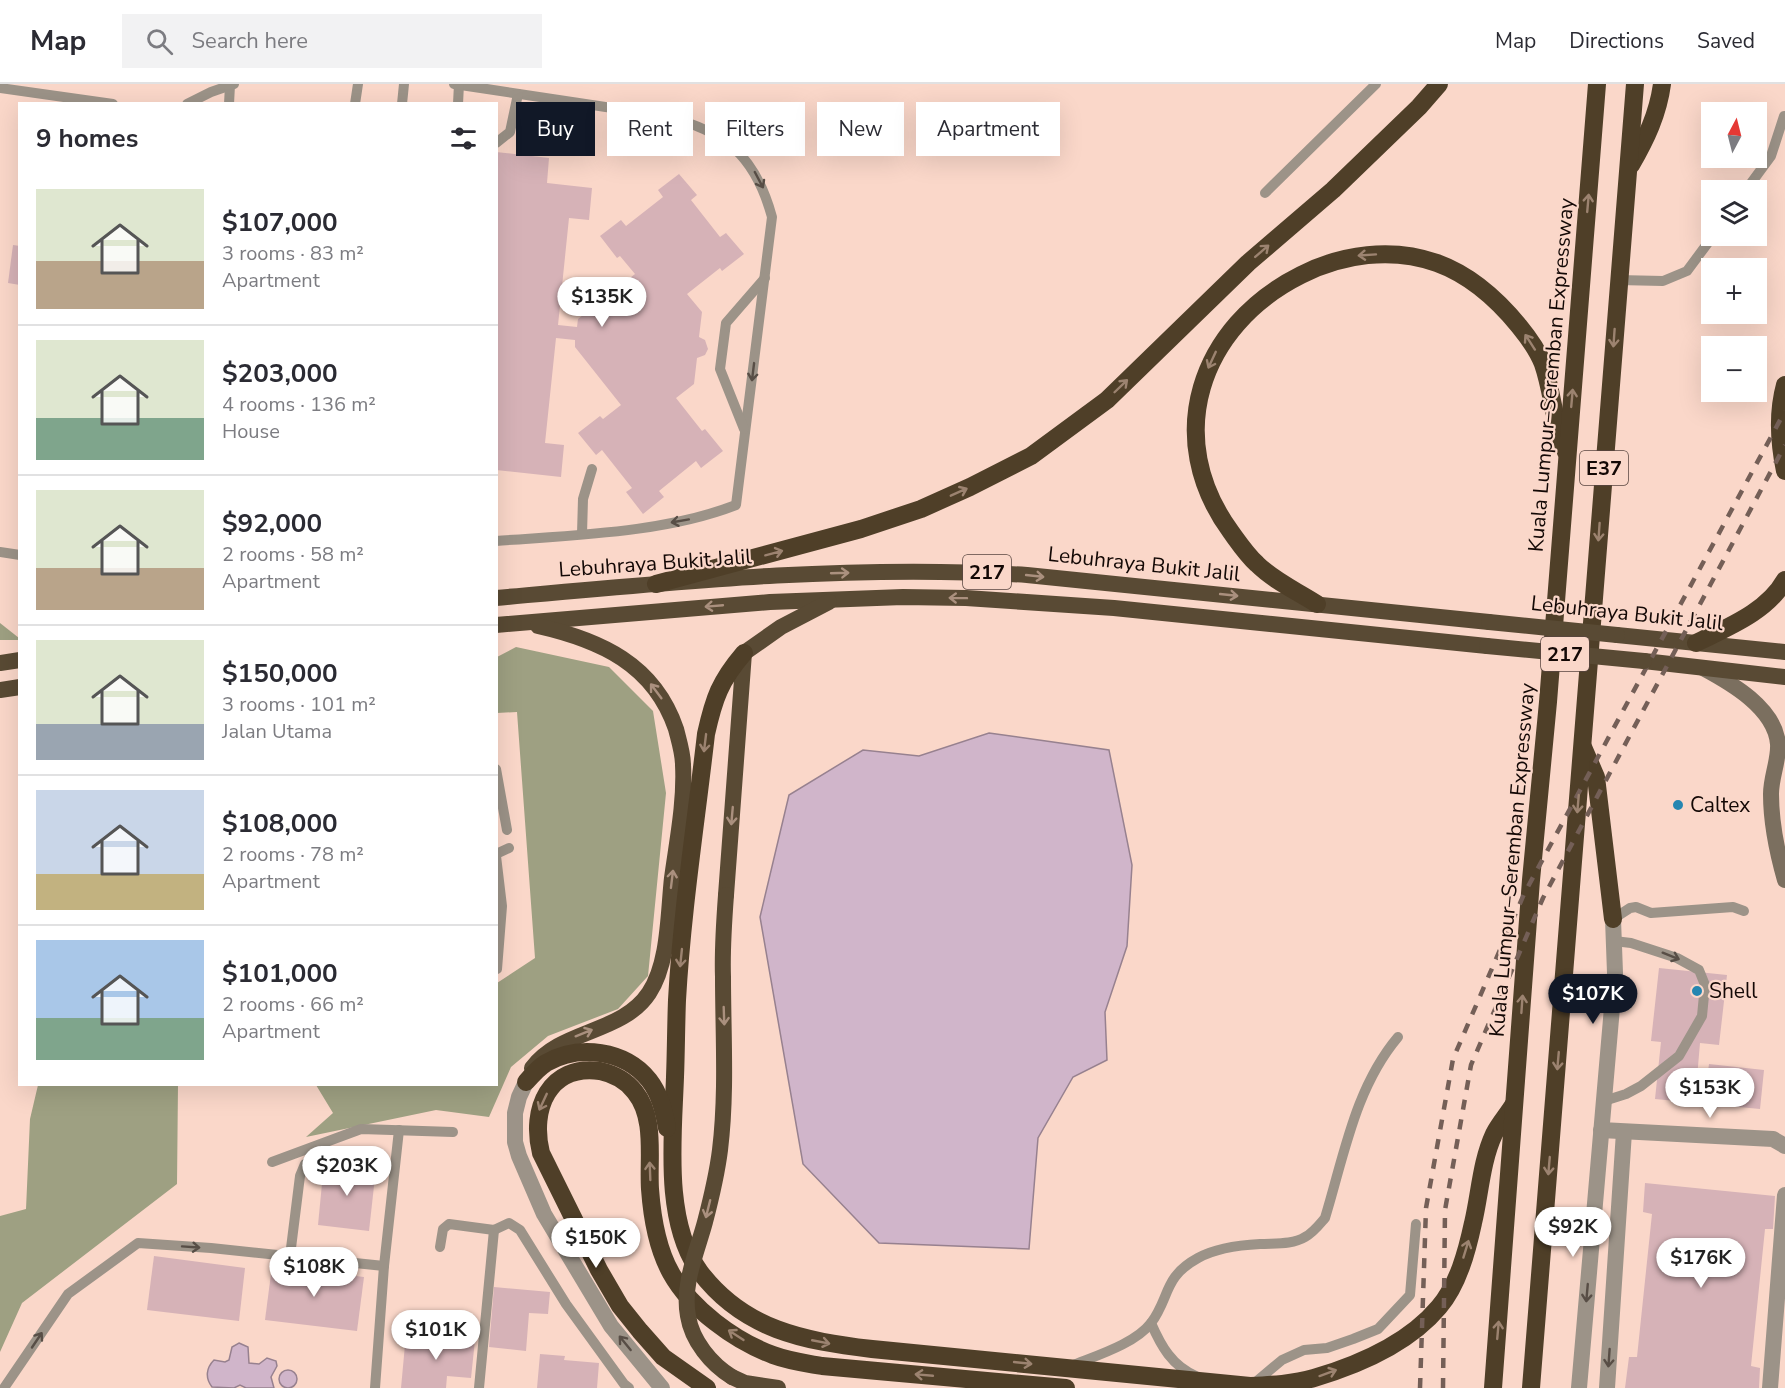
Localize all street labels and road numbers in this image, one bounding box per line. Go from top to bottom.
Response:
street label: Kuala Lumpur–Seremban Expressway [1522,197,1580,553]
road number: E37 [1580,451,1628,485]
street label: Lebuhraya Bukit Jalil [1046,540,1242,588]
street label: Lebuhraya Bukit Jalil [558,542,753,584]
road number: 217 [963,555,1011,589]
street label: Lebuhraya Bukit Jalil [1529,589,1725,637]
road number: 217 [1541,637,1589,671]
street label: Kuala Lumpur–Seremban Expressway [1483,682,1541,1038]

